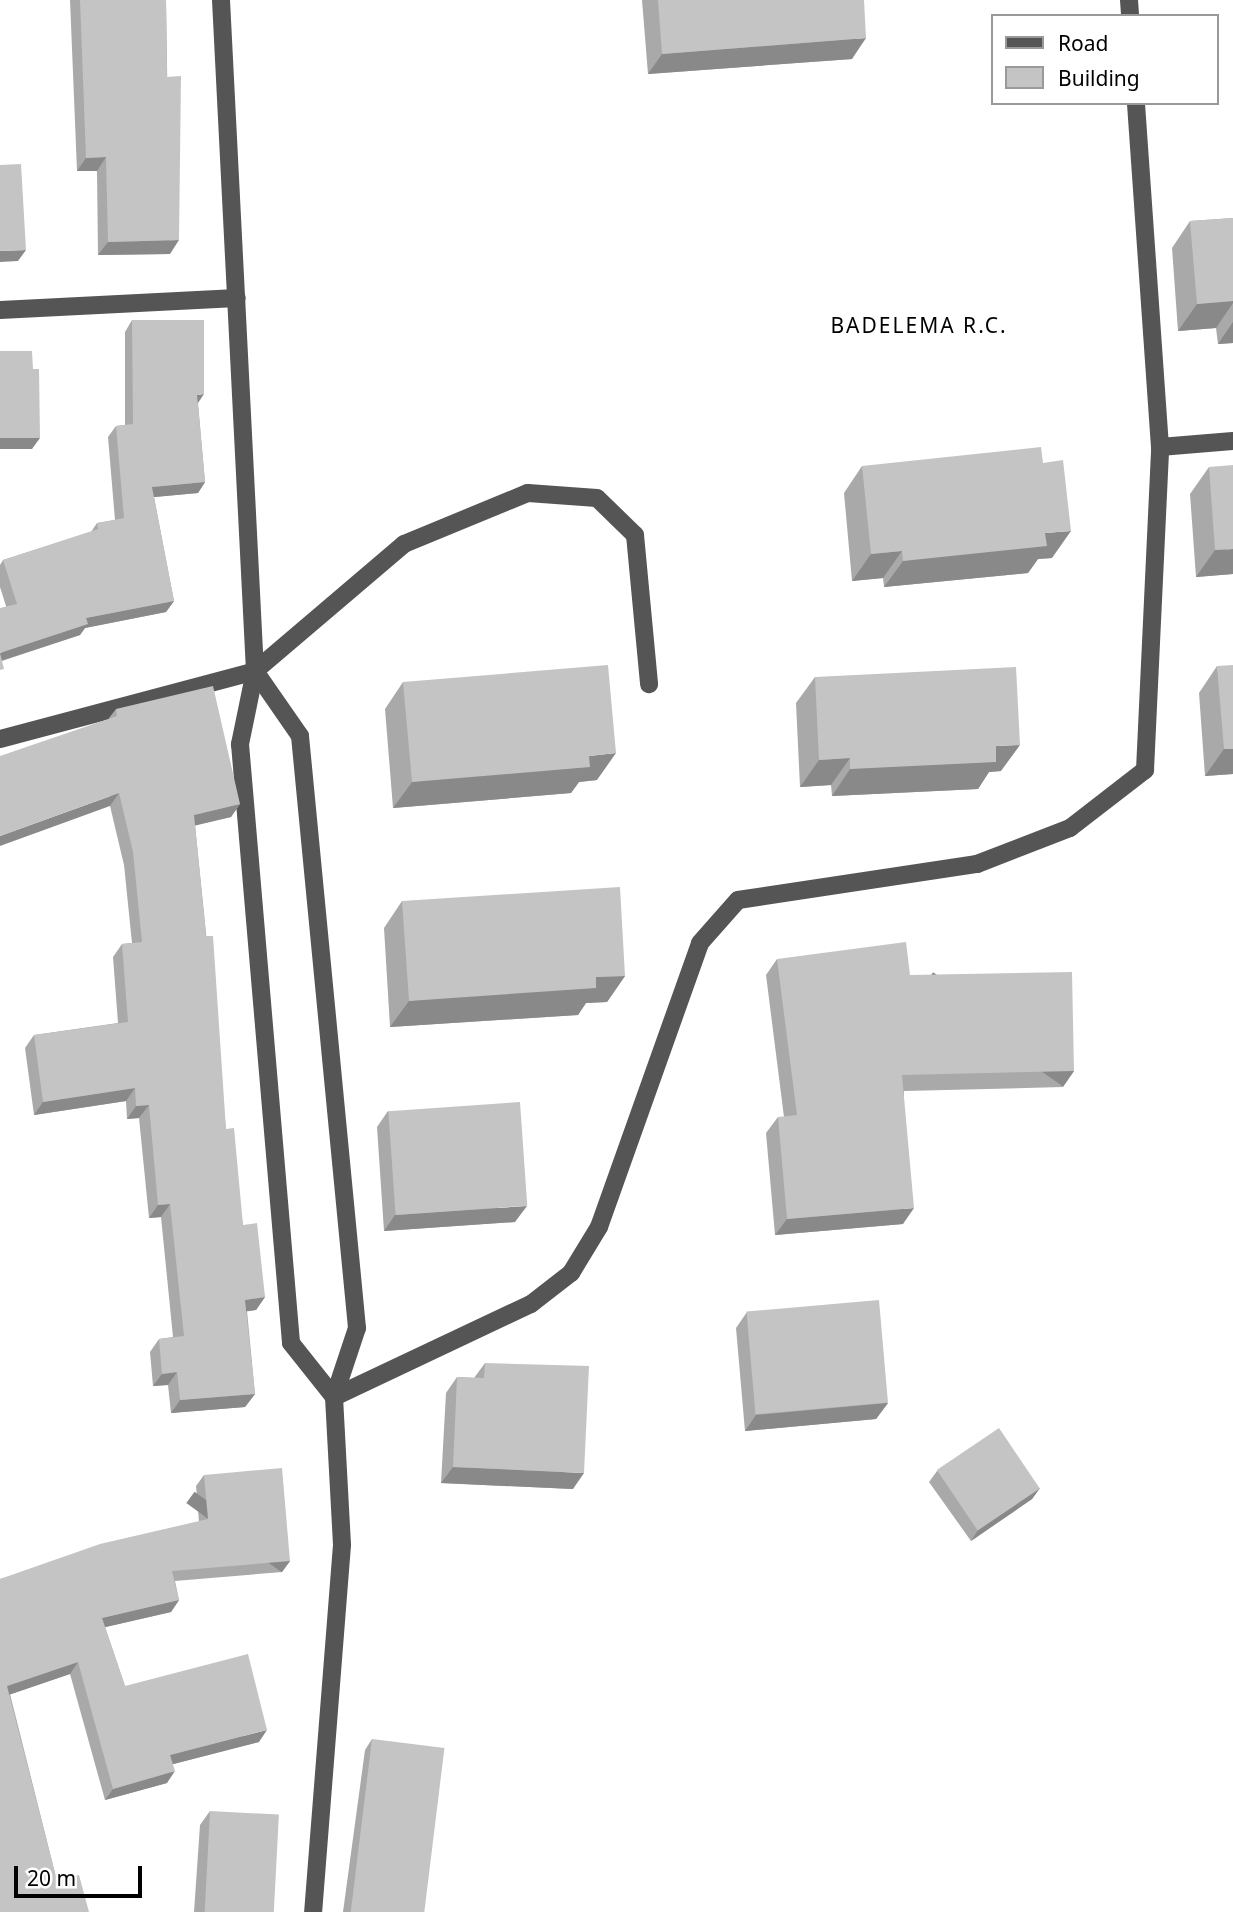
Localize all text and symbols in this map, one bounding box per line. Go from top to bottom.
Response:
legend [992,14,1219,105]
text: Road [1058,29,1108,57]
text: Building [1058,64,1140,92]
district label: BADELEMA R.C. [832,312,1006,338]
scale bar [18,1853,145,1897]
text: 20 m [27,1864,76,1892]

